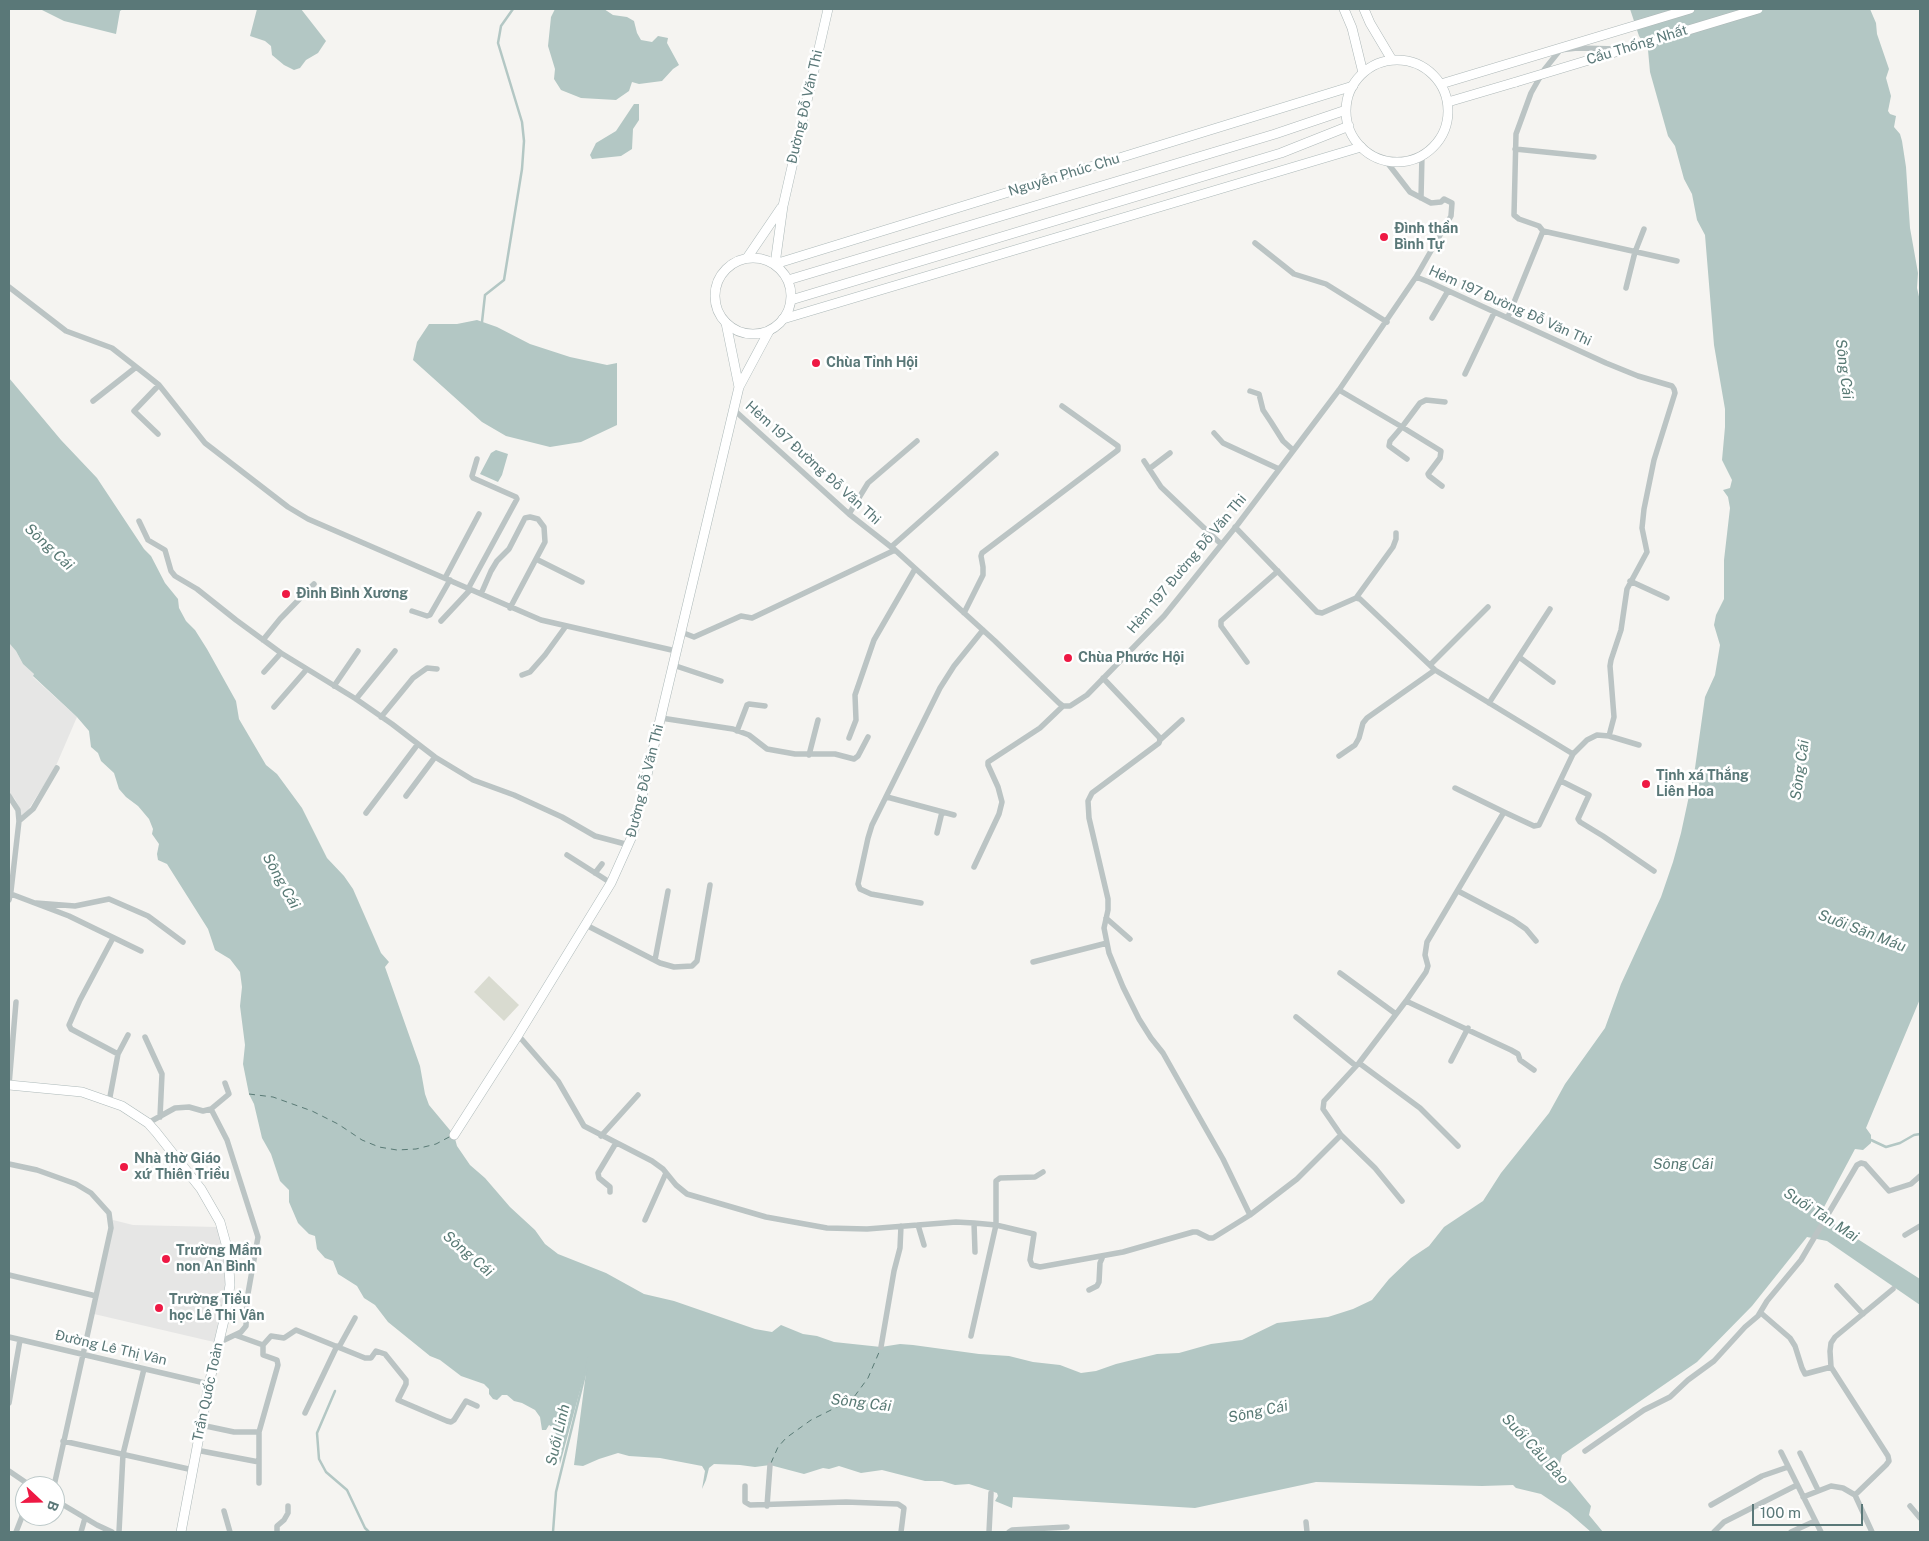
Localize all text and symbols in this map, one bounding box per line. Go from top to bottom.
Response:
street label: Cầu Thống Nhất [1584,22,1690,68]
street label: Đường Đỗ Văn Thi [784,48,826,166]
street label: Nguyễn Phúc Chu [1006,150,1122,200]
place label: Đình thần Bình Tự [1394,221,1458,253]
marker: Đình thần Bình Tự [1378,231,1390,243]
street label: Hẻm 197 Đường Đỗ Văn Thi [1426,262,1594,350]
water label: Sông Cái [1831,338,1857,400]
place label: Chùa Tỉnh Hội [826,355,918,371]
marker: Chùa Tỉnh Hội [810,357,822,369]
street label: Hẻm 197 Đường Đỗ Văn Thi [742,398,884,528]
street label: Hẻm 197 Đường Đỗ Văn Thi [1124,491,1250,637]
water label: Sông Cái [21,520,77,574]
place label: Đình Bình Xương [296,586,408,602]
marker: Đình Bình Xương [280,588,292,600]
place label: Chùa Phước Hội [1078,650,1184,666]
marker: Chùa Phước Hội [1062,652,1074,664]
street label: Đường Đỗ Văn Thi [623,722,667,840]
water label: Sông Cái [1787,739,1813,801]
place label: Tịnh xá Thắng Liên Hoa [1656,768,1749,800]
marker: Tịnh xá Thắng Liên Hoa [1640,778,1652,790]
water label: Sông Cái [258,850,304,912]
water label: Suối Săn Máu [1815,906,1909,956]
place label: Nhà thờ Giáo xứ Thiên Triều [134,1151,230,1184]
water label: Sông Cái [1653,1155,1713,1173]
marker: Nhà thờ Giáo xứ Thiên Triều [118,1161,130,1173]
water label: Suối Tân Mai [1780,1184,1862,1246]
water label: Sông Cái [439,1227,497,1281]
place label: Trường Mầm non An Bình [176,1243,262,1276]
marker: Trường Mầm non An Bình [160,1253,172,1265]
place label: Trường Tiểu học Lê Thị Vân [169,1292,265,1324]
marker: Trường Tiểu học Lê Thị Vân [153,1302,165,1314]
street label: Đường Lê Thị Vân [53,1327,169,1369]
street label: Trần Quốc Toản [189,1341,227,1443]
water label: Sông Cái [830,1390,892,1416]
water label: Sông Cái [1226,1397,1290,1427]
water label: Suối Linh [542,1403,574,1467]
water label: Suối Cầu Bào [1498,1410,1572,1488]
north arrow [15,1476,65,1526]
scale bar [1754,1494,1865,1526]
text: B [44,1499,62,1513]
text: 100 m [1760,1504,1801,1521]

